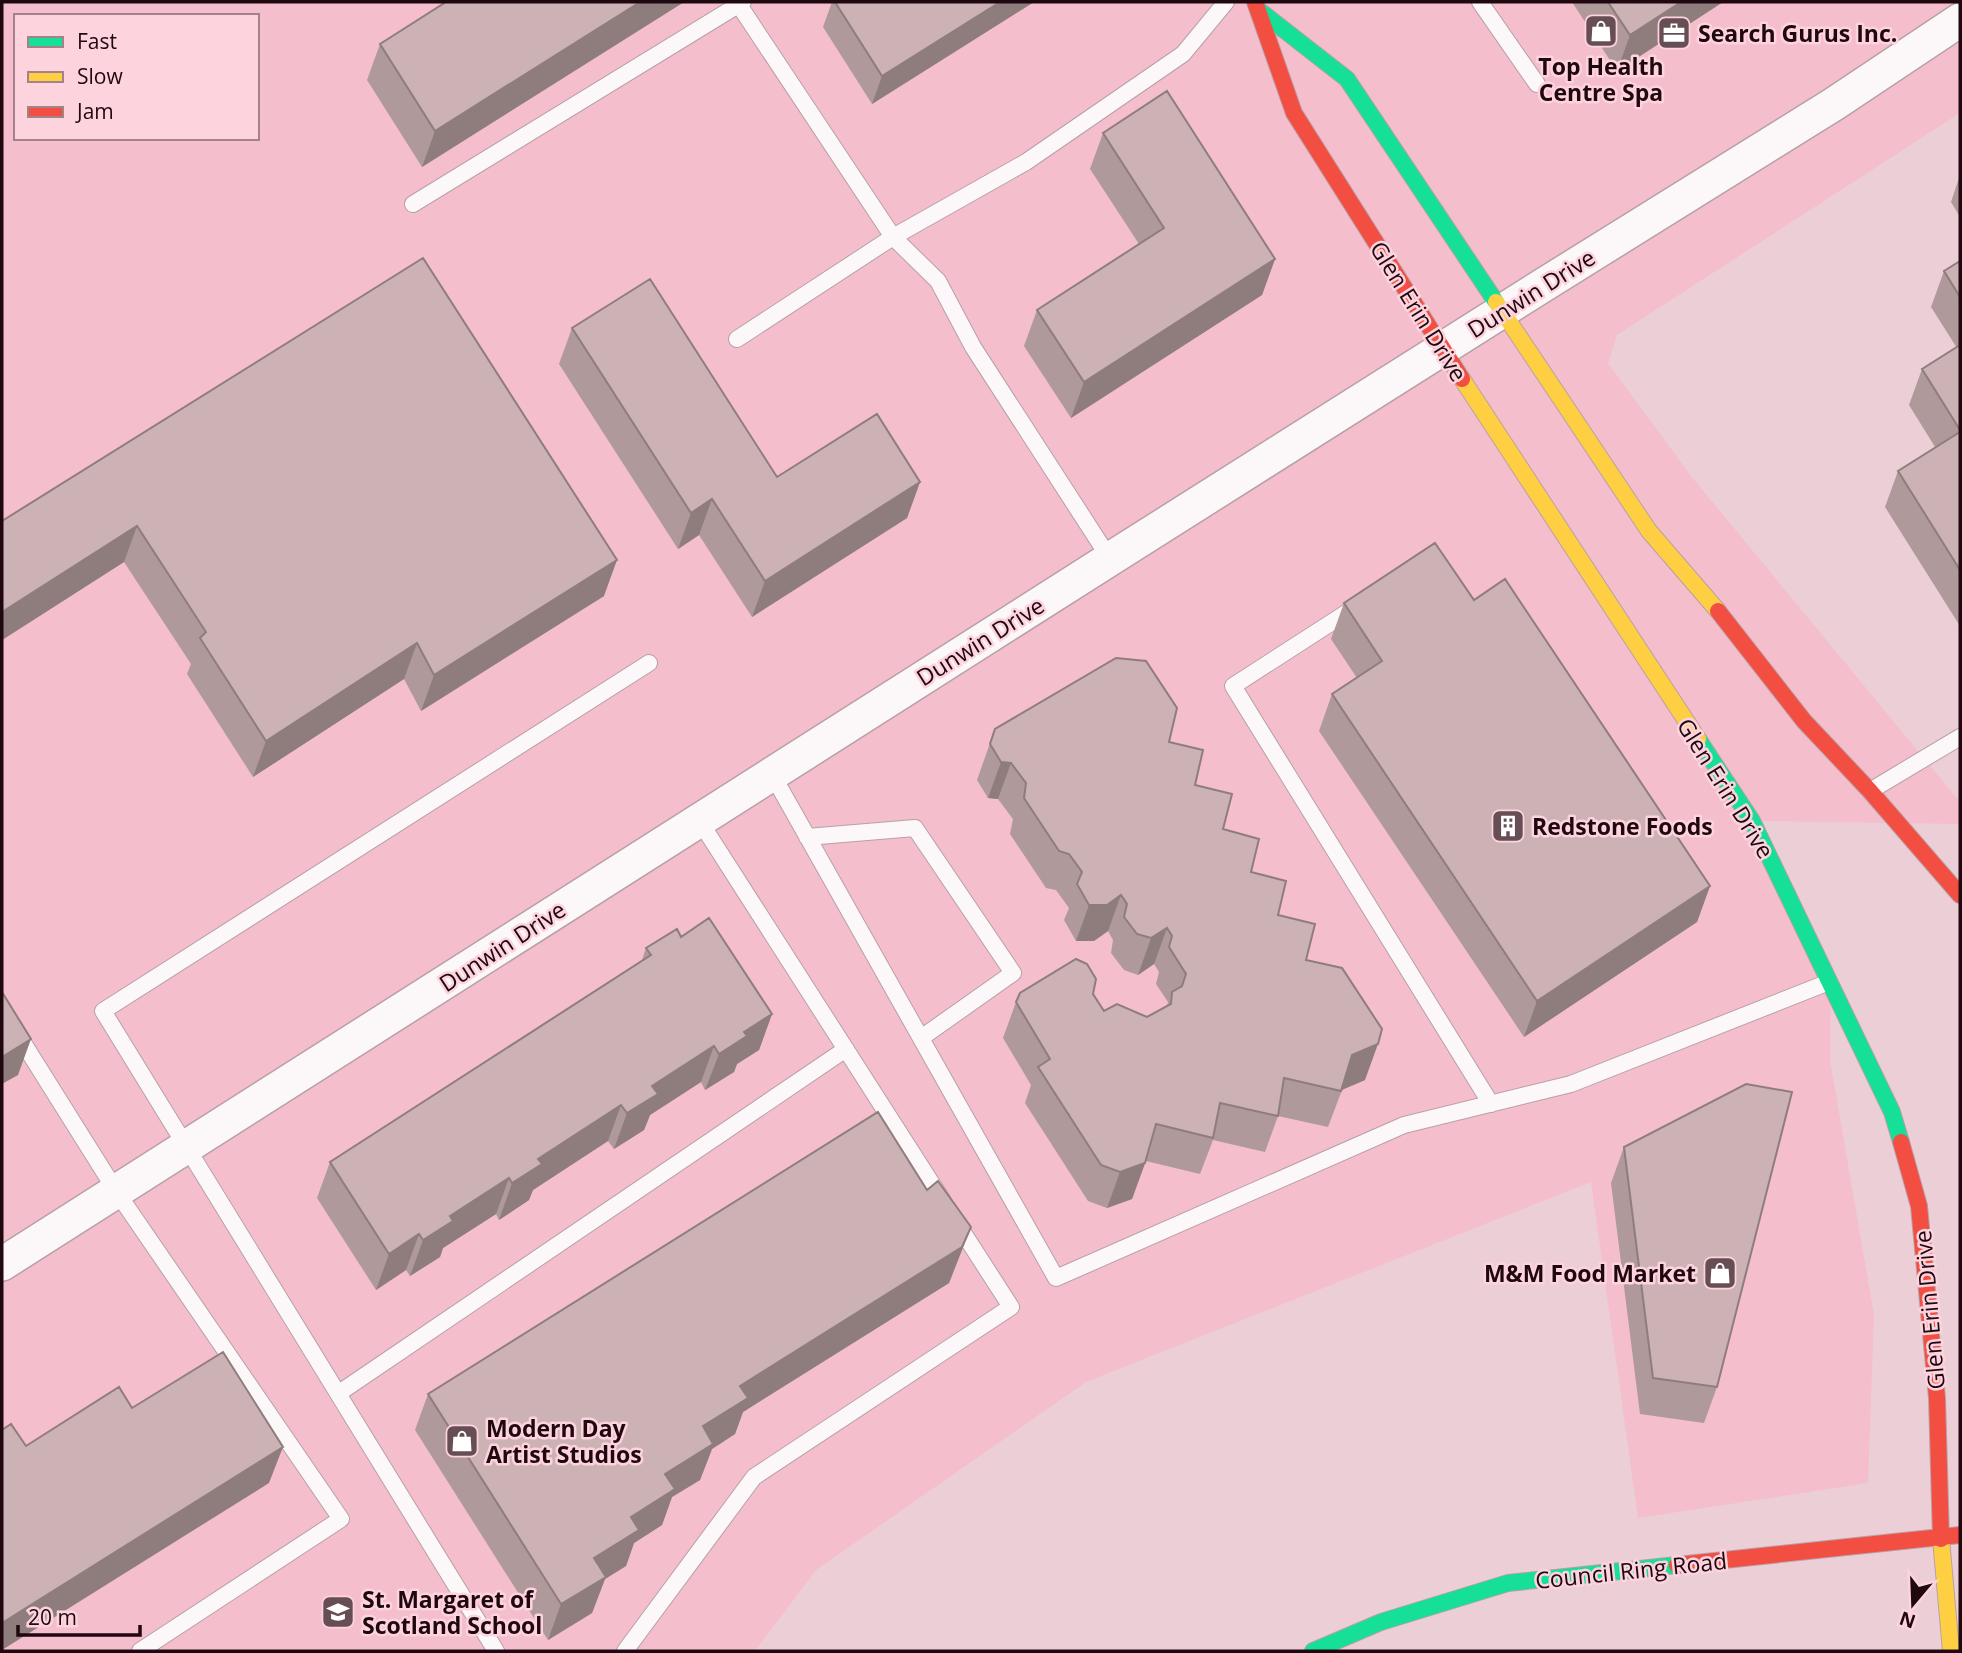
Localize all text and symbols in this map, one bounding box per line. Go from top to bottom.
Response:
shop icon: Top Health Centre Spa [1582,12,1620,50]
legend [14,14,259,140]
office icon: Search Gurus Inc. [1655,14,1693,52]
place label: Search Gurus Inc. [1698,17,1897,49]
text: Fast [77,27,117,55]
place label: Top Health Centre Spa [1538,50,1664,108]
text: Slow [77,62,123,90]
text: Jam [75,97,114,125]
street label: Glen Erin Drive [1363,235,1475,387]
street label: Dunwin Drive [1461,241,1601,345]
street label: Dunwin Drive [910,589,1050,693]
street label: Glen Erin Drive [1670,712,1782,864]
building icon: Redstone Foods [1489,807,1527,845]
place label: Redstone Foods [1532,810,1713,842]
street label: Dunwin Drive [433,893,571,999]
street label: Glen Erin Drive [1906,1229,1952,1391]
shop icon: M&M Food Market [1701,1254,1739,1292]
place label: M&M Food Market [1484,1257,1696,1289]
place label: Modern Day Artist Studios [486,1412,642,1470]
shop icon: Modern Day Artist Studios [443,1422,481,1460]
street label: Council Ring Road [1534,1544,1728,1596]
north arrow [1878,1569,1948,1639]
place label: St. Margaret of Scotland School [362,1583,542,1641]
school or university icon: St. Margaret of Scotland School [319,1593,357,1631]
scale bar [18,1594,140,1638]
text: 20 m [28,1603,77,1631]
text: N [1896,1605,1919,1635]

